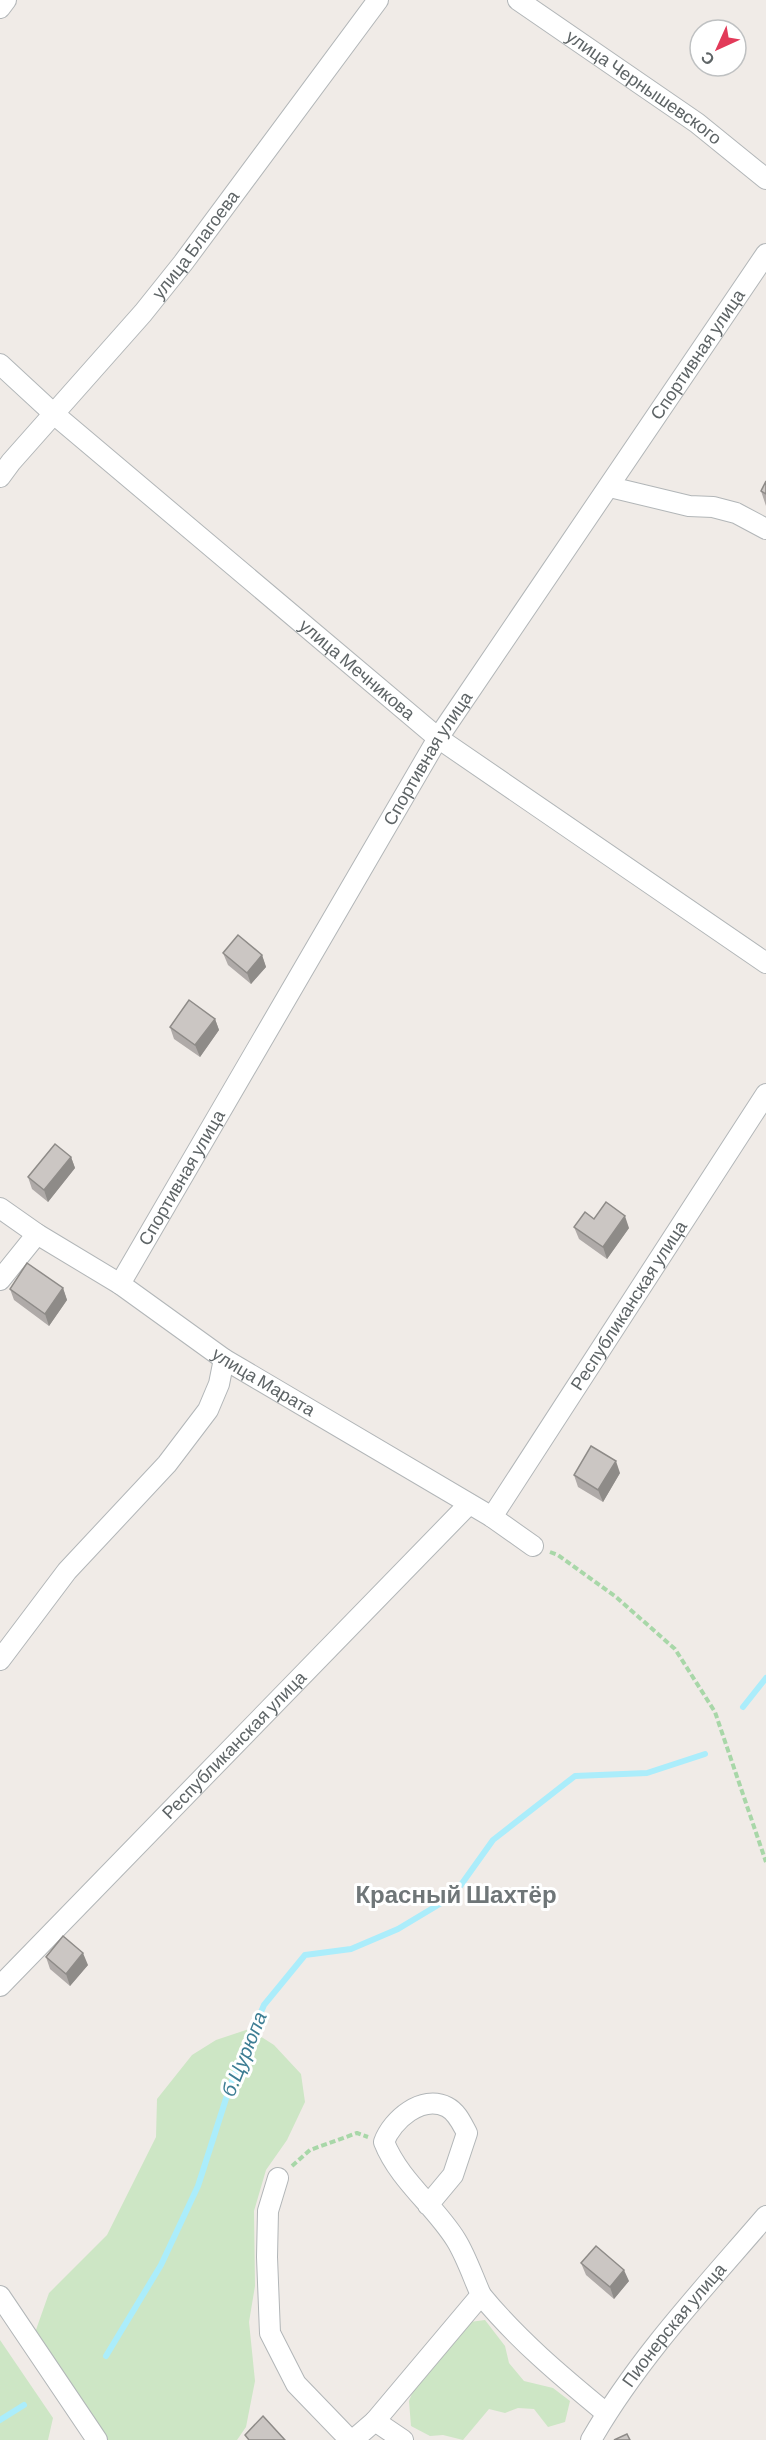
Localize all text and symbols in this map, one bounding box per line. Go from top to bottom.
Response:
north arrow [688,18,748,78]
street label: улица Чернышевского [562,24,727,149]
text: С [696,48,718,70]
street label: улица Благоева [147,185,244,303]
street label: Спортивная улица [645,284,750,424]
street label: улица Мечникова [295,614,421,725]
street label: Спортивная улица [378,686,477,829]
street label: Спортивная улица [133,1105,230,1249]
street label: Республиканская улица [565,1215,692,1394]
street label: улица Марата [208,1342,320,1421]
street label: Республиканская улица [157,1665,311,1823]
district label: Красный Шахтёр [355,1879,557,1908]
water label: б.Цурюпа [215,2008,271,2100]
street label: Пионерская улица [617,2257,731,2391]

